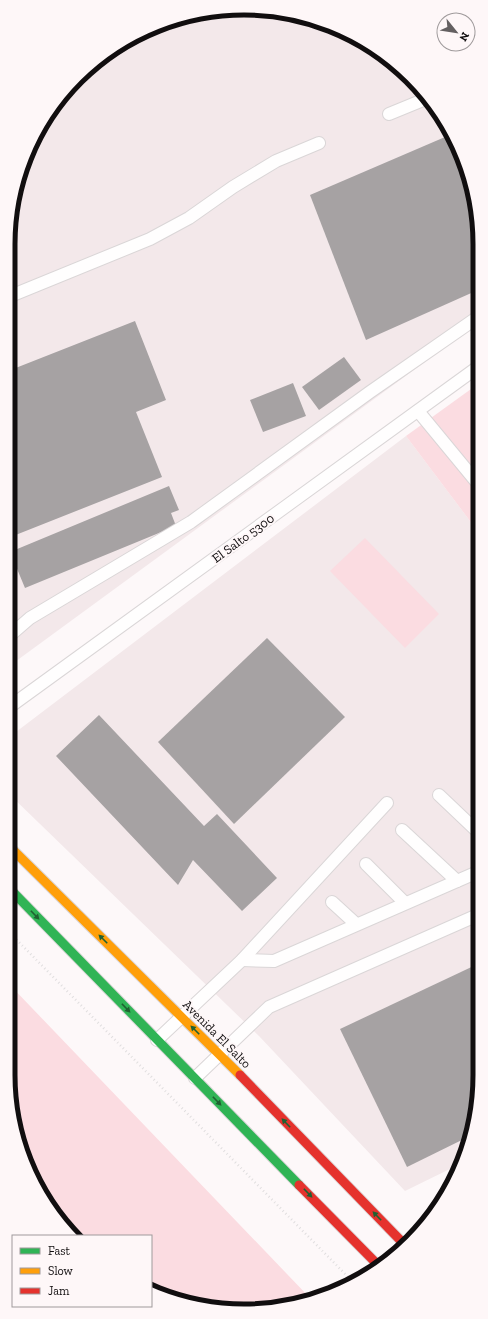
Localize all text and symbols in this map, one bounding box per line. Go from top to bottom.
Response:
north arrow [436,12,476,52]
text: N [456,30,472,44]
street label: El Salto 5300 [209,510,277,566]
one-way arrow [30,910,40,920]
one-way arrow [98,934,108,944]
street label: Avenida El Salto [180,997,254,1071]
one-way arrow [121,1003,131,1013]
one-way arrow [190,1025,200,1035]
one-way arrow [212,1096,222,1106]
one-way arrow [281,1118,291,1128]
one-way arrow [303,1188,313,1198]
one-way arrow [372,1211,382,1221]
legend [12,1235,152,1307]
text: Fast [48,1244,71,1258]
text: Slow [48,1264,74,1278]
text: Jam [48,1284,70,1298]

